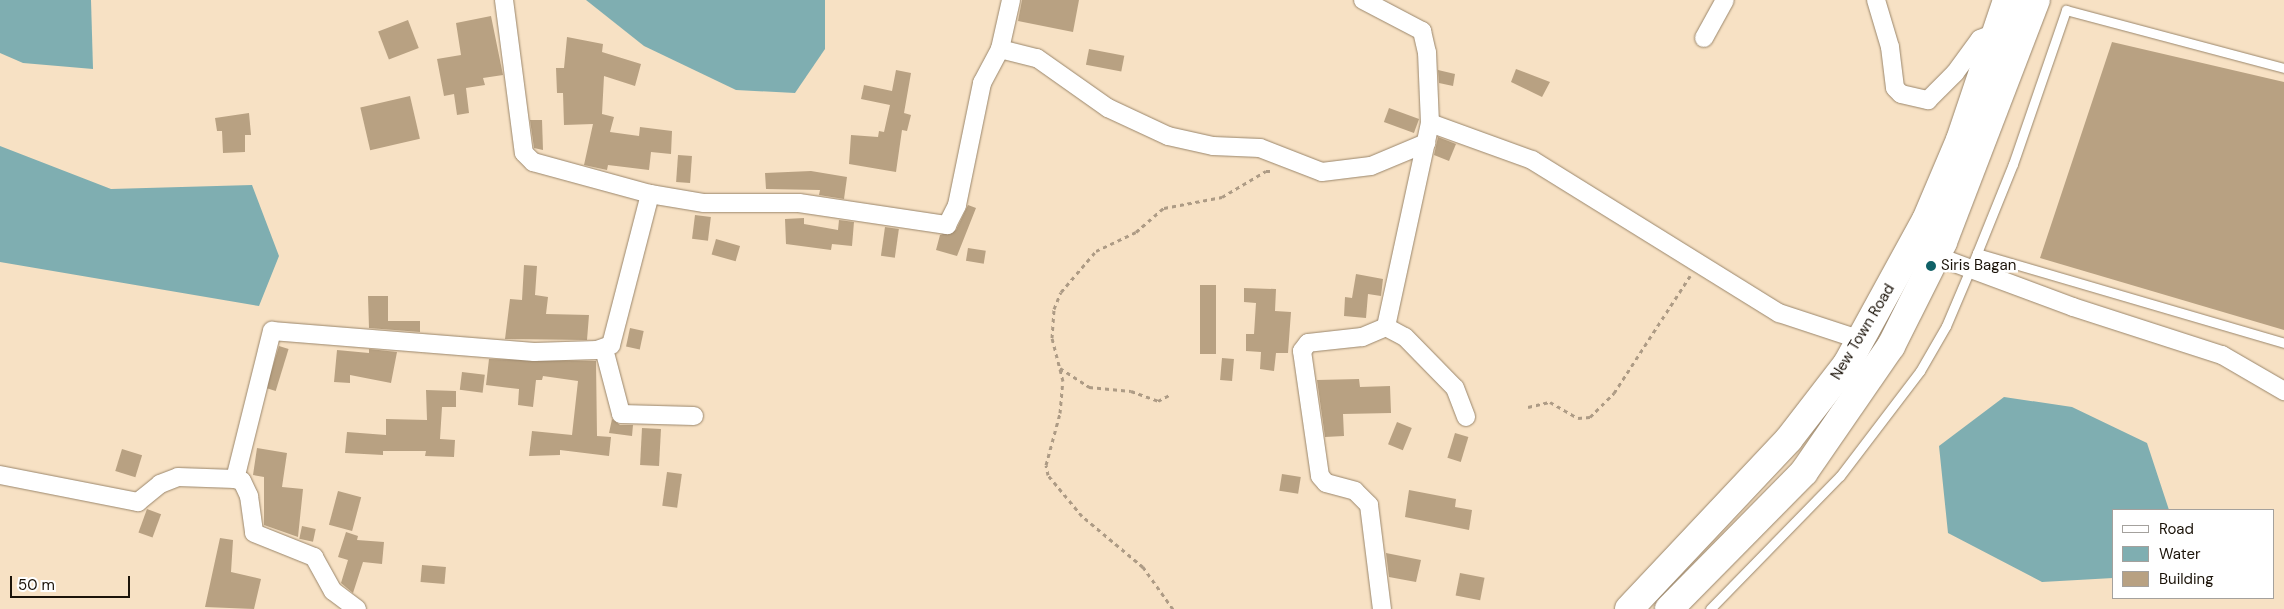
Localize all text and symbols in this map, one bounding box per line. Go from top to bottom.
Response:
place label: Siris Bagan [1941,257,2016,275]
marker: Siris Bagan [1925,260,1937,272]
street label: New Town Road [1827,281,1899,383]
legend [2112,509,2274,599]
text: Road [2159,519,2194,539]
text: Water [2159,544,2200,564]
scale bar [12,566,132,598]
text: Building [2159,569,2214,589]
text: 50 m [18,575,55,595]

